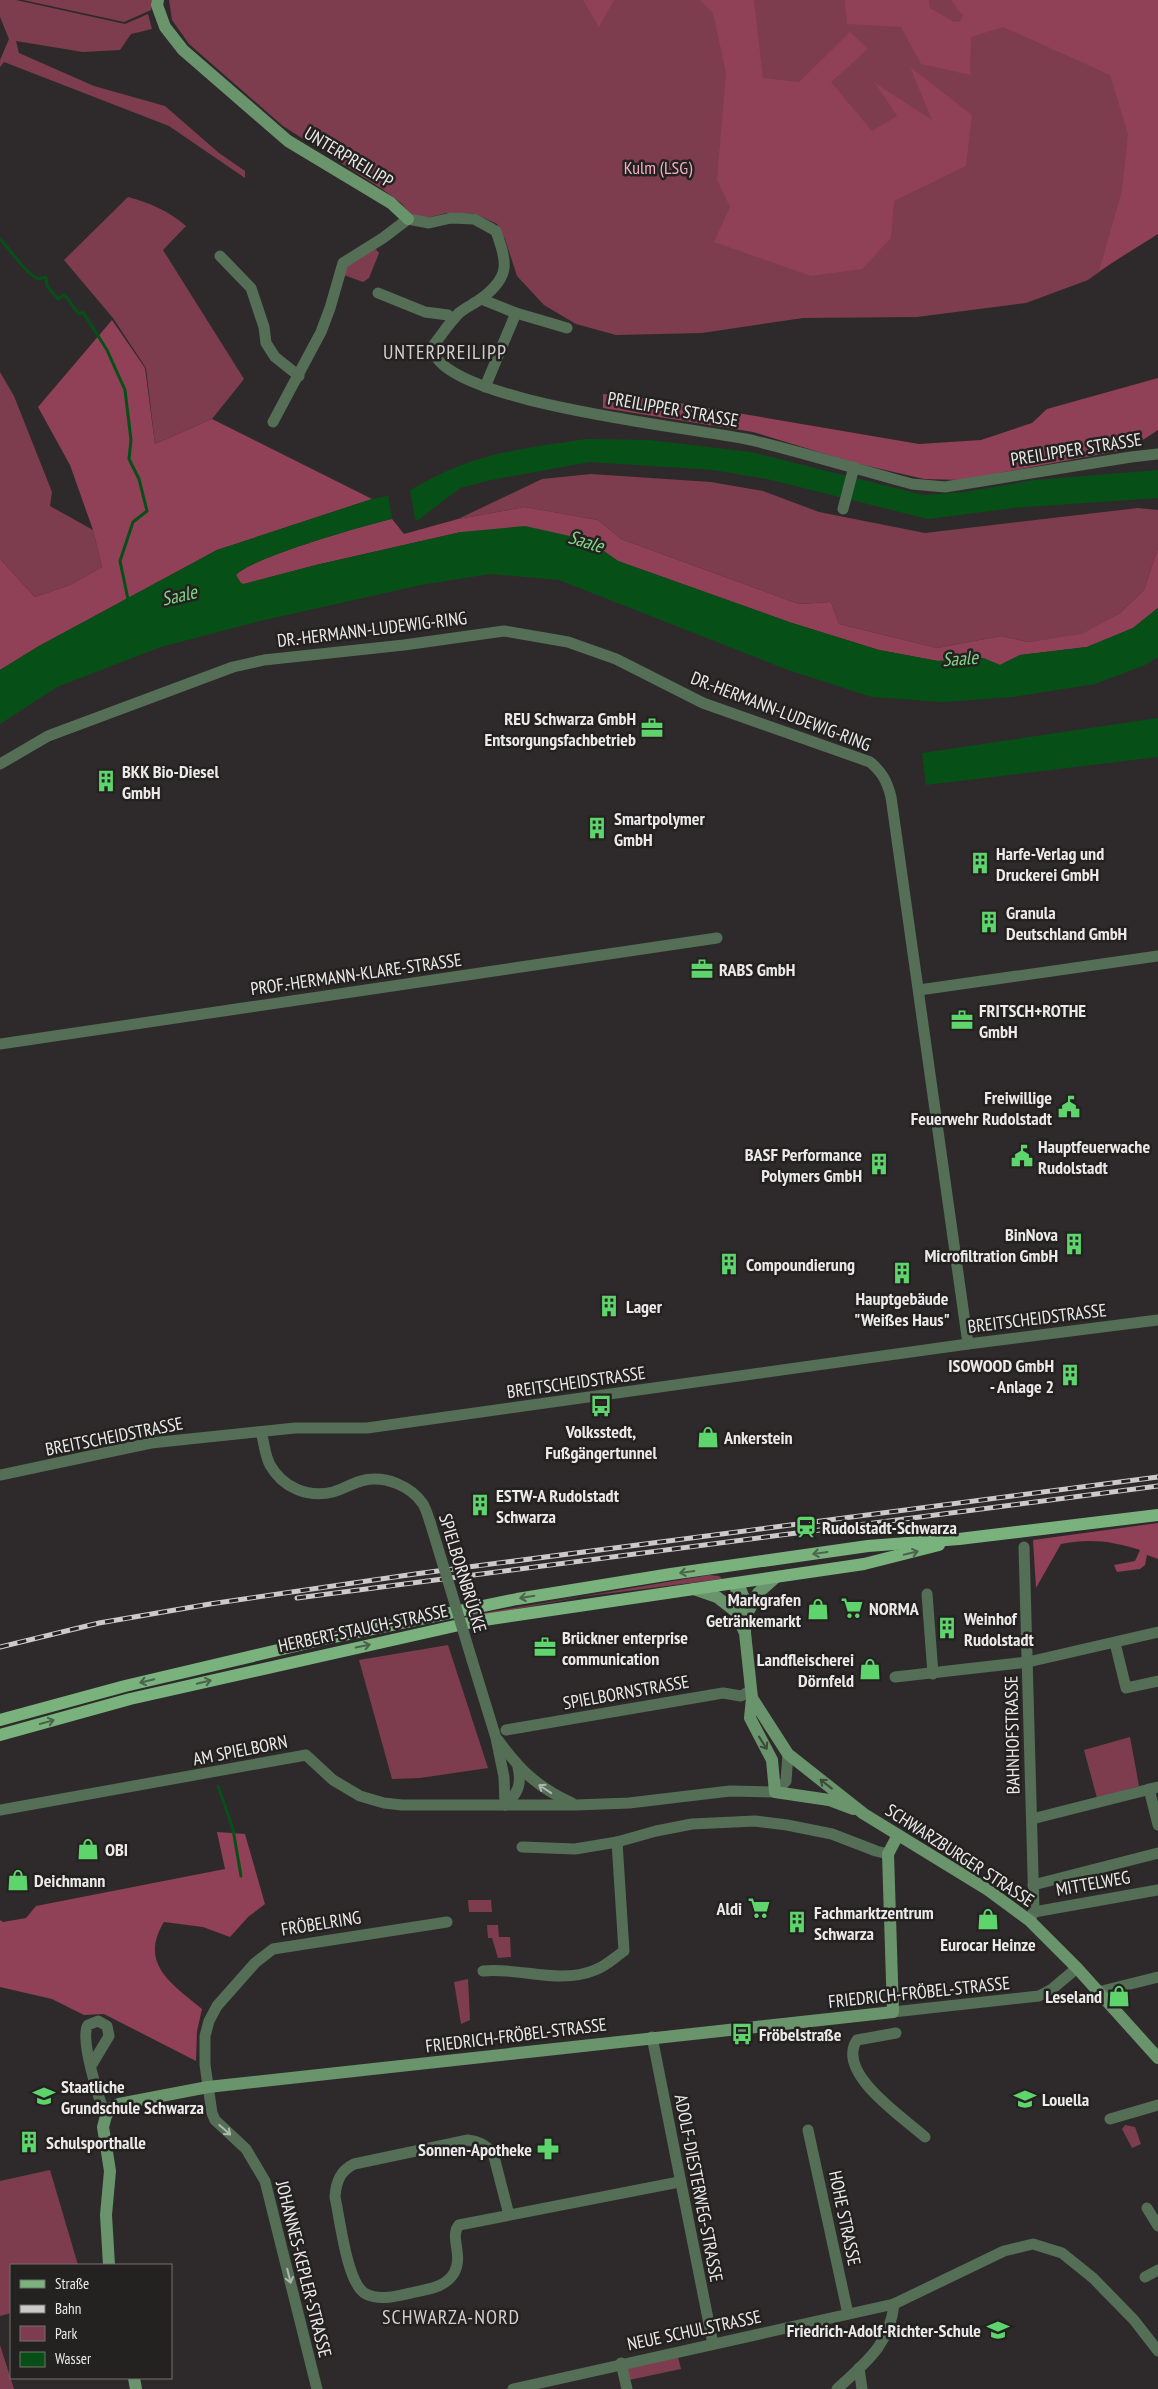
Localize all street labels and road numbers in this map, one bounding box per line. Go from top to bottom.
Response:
street label: UNTERPREILIPP [300,121,398,193]
street label: PREILIPPER STRASSE [606,386,740,432]
street label: PREILIPPER STRASSE [1009,427,1143,471]
street label: DR.-HERMANN-LUDEWIG-RING [276,606,468,652]
street label: DR.-HERMANN-LUDEWIG-RING [688,666,874,756]
street label: PROF.-HERMANN-KLARE-STRASSE [249,948,463,1000]
street label: BREITSCHEIDSTRASSE [966,1298,1108,1338]
street label: BREITSCHEIDSTRASSE [505,1361,647,1403]
street label: BREITSCHEIDSTRASSE [43,1411,185,1461]
street label: SPIELBORNBRÜCKE [434,1511,492,1635]
street label: HERBERT-STAUCH-STRASSE [276,1599,450,1657]
street label: SPIELBORNSTRASSE [561,1670,691,1714]
street label: BAHNHOFSTRASSE [999,1675,1025,1795]
street label: AM SPIELBORN [191,1730,289,1770]
street label: SCHWARZBURGER STRASSE [881,1798,1039,1912]
street label: MITTELWEG [1054,1865,1132,1901]
street label: FRÖBELRING [279,1905,363,1941]
street label: FRIEDRICH-FRÖBEL-STRASSE [827,1971,1011,2013]
street label: FRIEDRICH-FRÖBEL-STRASSE [424,2012,608,2058]
street label: ADOLF-DIESTERWEG-STRASSE [670,2092,728,2284]
street label: HOHE STRASSE [824,2168,866,2268]
street label: JOHANNES-KEPLER-STRASSE [271,2177,337,2360]
street label: NEUE SCHULSTRASSE [625,2305,763,2355]

